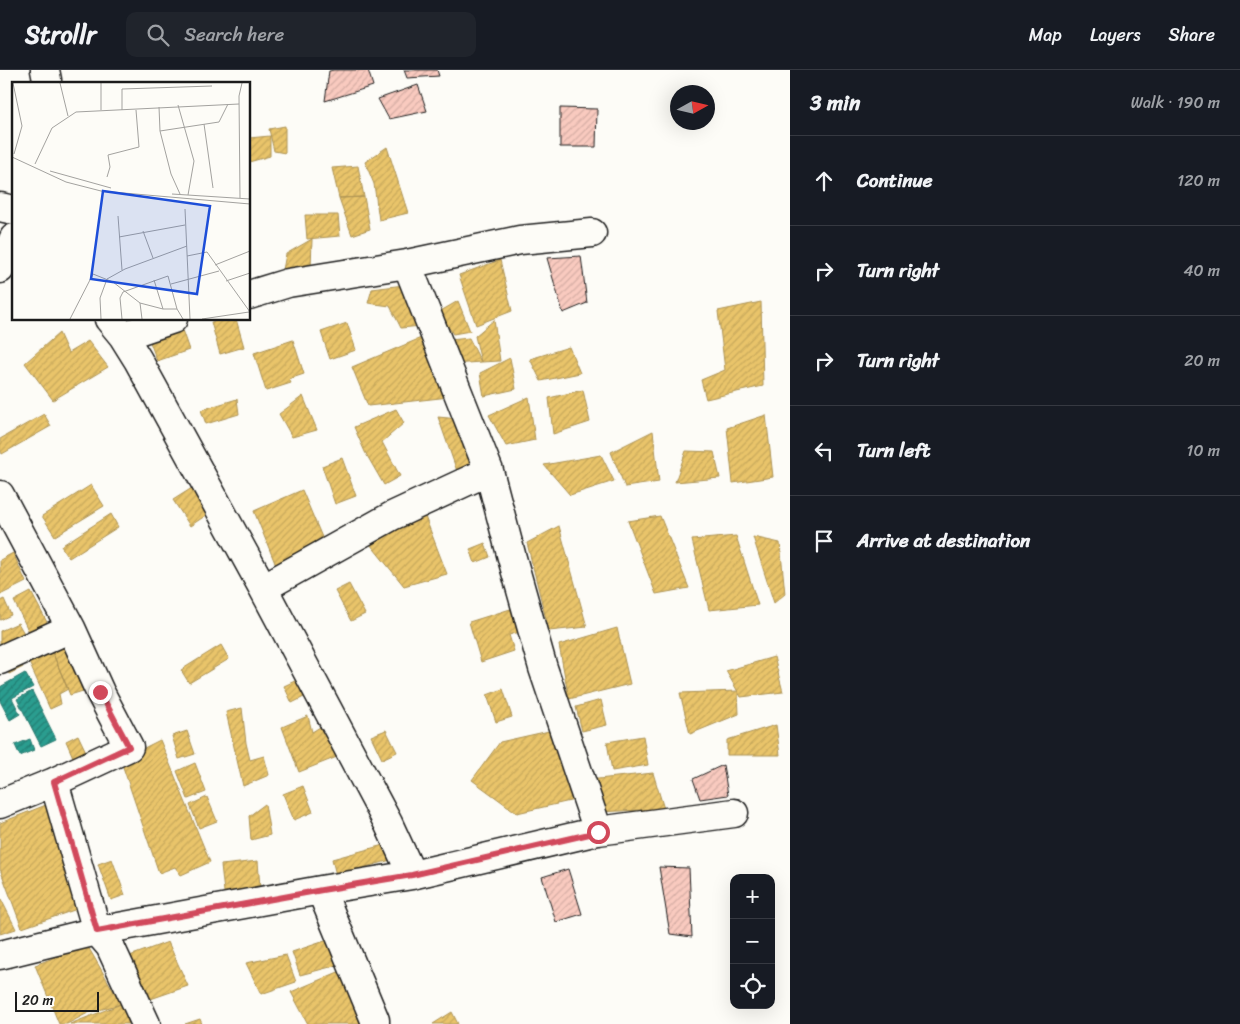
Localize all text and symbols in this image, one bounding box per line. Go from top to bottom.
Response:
search box [126,12,476,57]
text: Strollr [25,14,96,56]
text: Search here [184,18,284,51]
text: Map [1029,19,1062,51]
text: Layers [1090,19,1141,51]
text: Share [1169,19,1215,51]
icon: search [144,21,172,49]
inset map [12,82,250,320]
text: 3 min [810,84,860,122]
north arrow [670,85,715,130]
text: Walk · 190 m [1131,88,1220,117]
text: Continue [857,164,933,197]
text: 120 m [1177,166,1220,195]
icon: ahead [810,167,838,195]
text: Turn right [857,254,939,287]
text: 40 m [1183,256,1220,285]
icon: right [810,257,838,285]
text: Turn right [857,344,939,377]
text: 20 m [1184,346,1220,375]
icon: right [810,347,838,375]
text: Turn left [857,434,930,467]
text: 10 m [1187,436,1220,465]
icon: left [810,437,838,465]
text: Arrive at destination [857,524,1030,557]
icon: arrive [810,527,838,555]
route end [89,681,112,704]
route start [587,821,610,844]
map controls [730,874,775,1009]
button: + [730,874,775,919]
button: − [730,919,775,964]
button: locate [730,964,775,1009]
text: 20 m [22,988,53,1013]
scale bar [15,989,99,1012]

